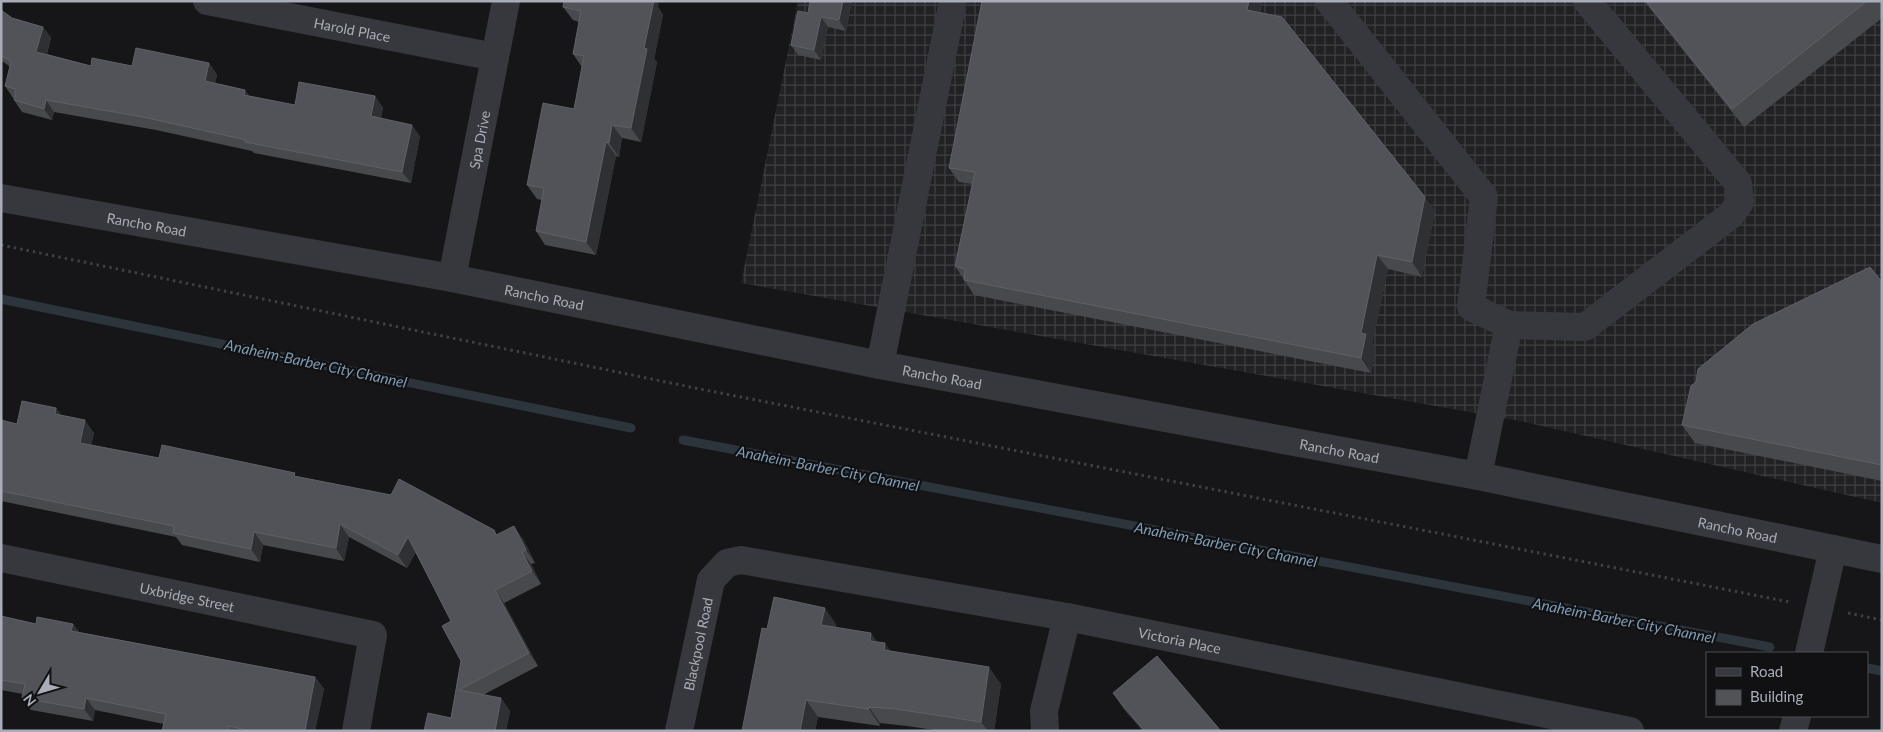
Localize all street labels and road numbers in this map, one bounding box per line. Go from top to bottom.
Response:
street label: Harold Place [313,13,392,45]
street label: Spa Drive [465,109,493,170]
street label: Rancho Road [106,208,188,239]
street label: Rancho Road [503,280,585,313]
street label: Rancho Road [901,361,983,392]
street label: Rancho Road [1298,435,1381,466]
street label: Rancho Road [1696,513,1779,546]
street label: Uxbridge Street [138,578,236,615]
street label: Blackpool Road [679,596,716,692]
street label: Victoria Place [1137,623,1223,657]

